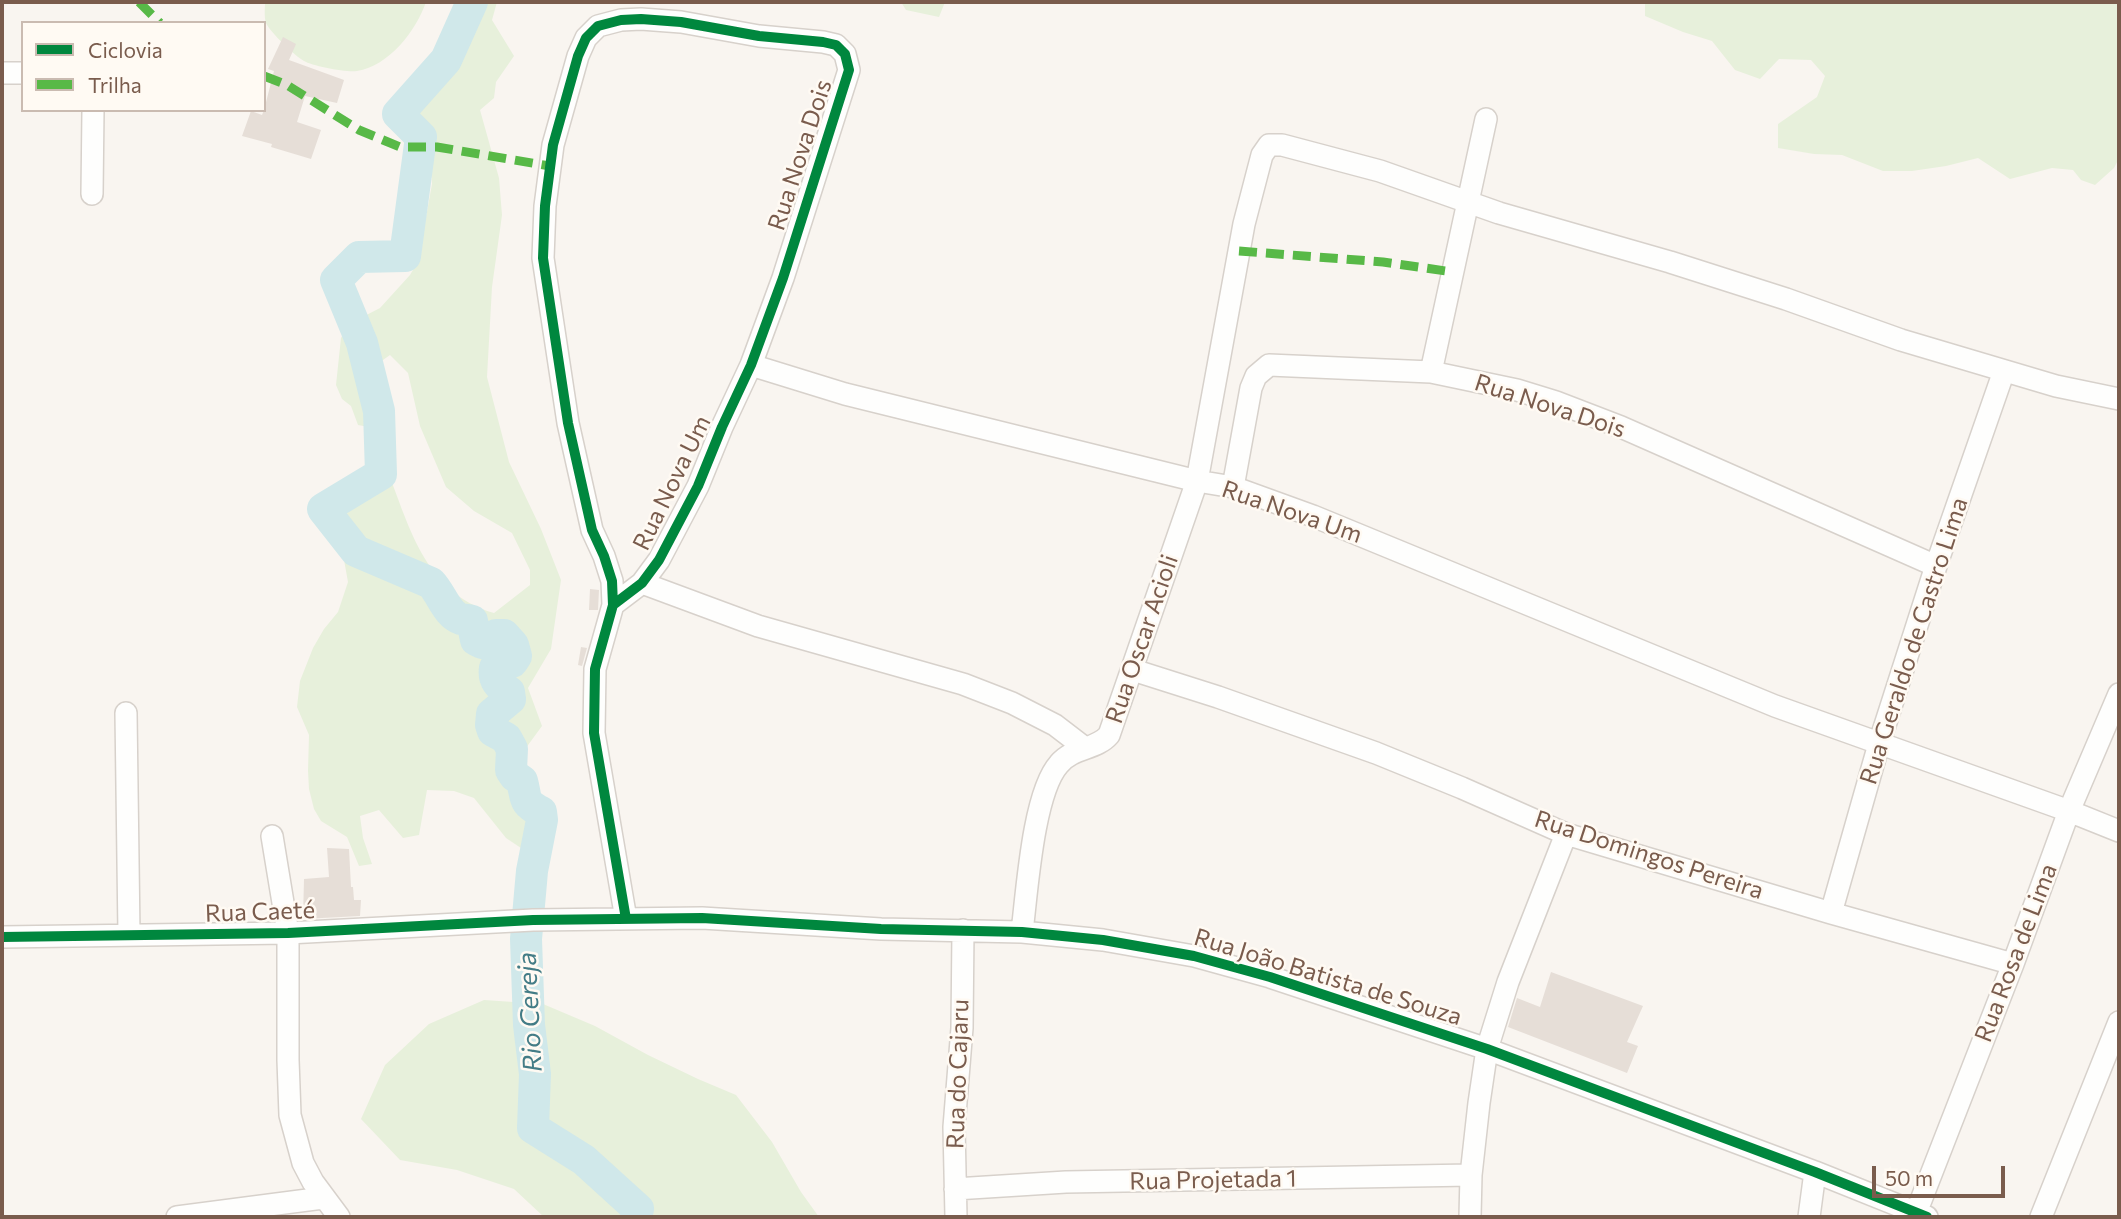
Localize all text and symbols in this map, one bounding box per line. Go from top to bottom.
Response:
legend [21,21,266,112]
text: Ciclovia [88,37,163,62]
text: Trilha [88,72,142,97]
street label: Rua Nova Dois [762,76,838,234]
street label: Rua Nova Dois [1471,368,1629,444]
street label: Rua Nova Um [627,411,717,555]
street label: Rua Nova Um [1218,475,1366,549]
street label: Rua Geraldo de Castro Lima [1854,494,1974,788]
street label: Rua Oscar Acioli [1100,551,1184,727]
street label: Rua Domingos Pereira [1531,804,1767,906]
street label: Rua Rosa de Lima [1969,860,2063,1046]
street label: Rua Caeté [204,896,316,928]
street label: Rua João Batista de Souza [1191,923,1465,1031]
water label: Rio Cereja [511,951,549,1073]
street label: Rua do Cajaru [941,999,975,1149]
scale bar [1876,1152,2009,1196]
street label: Rua Projetada 1 [1129,1164,1297,1196]
text: 50 m [1885,1165,1933,1190]

